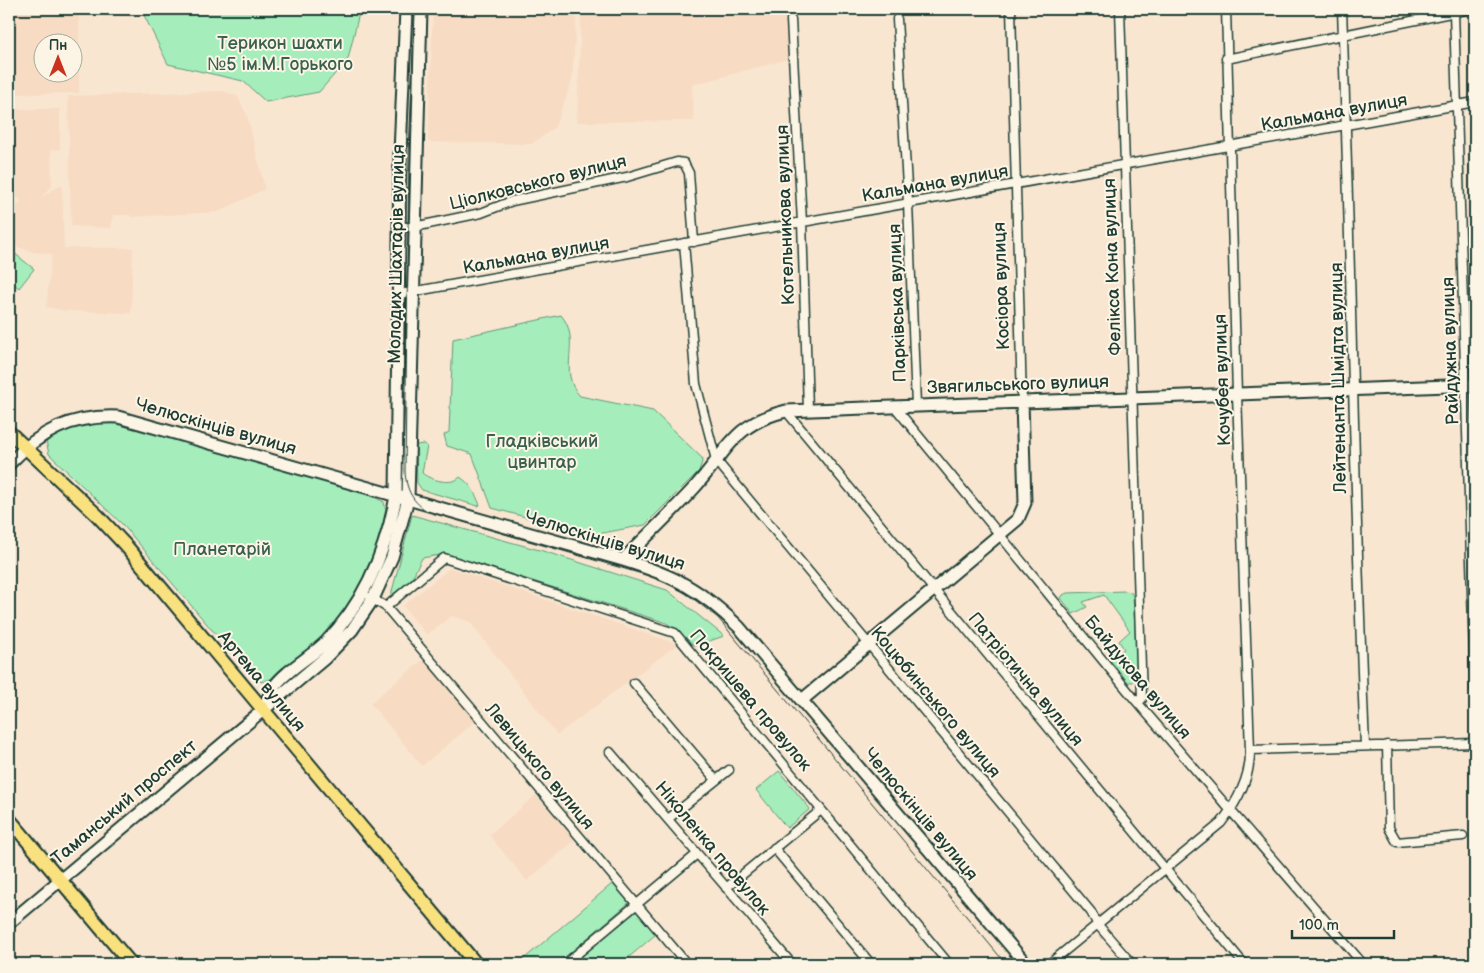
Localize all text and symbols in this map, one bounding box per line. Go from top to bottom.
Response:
north arrow [32,32,82,82]
park label: Терикон шахти №5 ім.М.Горького [207,33,353,75]
text: Пн [49,37,67,54]
street label: Кальмана вулиця [1259,89,1409,136]
street label: Котельникова вулиця [772,124,799,306]
street label: Молодих Шахтарів вулиця [384,144,409,364]
street label: Ціолковського вулиця [447,150,629,215]
street label: Кальмана вулиця [860,160,1010,207]
street label: Фелікса Кона вулиця [1099,178,1126,356]
street label: Косіора вулиця [989,222,1014,350]
street label: Парківська вулиця [884,223,911,383]
street label: Кальмана вулиця [461,232,611,279]
street label: Лейтенанта Шмідта вулиця [1326,262,1351,495]
street label: Райдужна вулиця [1437,276,1464,425]
street label: Кочубея вулиця [1210,314,1235,446]
street label: Звягильського вулиця [927,371,1109,398]
street label: Челюскінців вулиця [133,393,299,460]
park label: Гладківський цвинтар [486,431,598,473]
street label: Челюскінців вулиця [522,506,688,575]
park label: Планетарій [173,539,271,560]
street label: Патріотична вулиця [964,608,1088,750]
street label: Байдукова вулиця [1080,611,1195,743]
street label: Коцюбинського вулиця [866,622,1005,782]
street label: Покришева провулок [685,625,816,776]
street label: Артема вулиця [213,626,310,736]
street label: Левицького вулиця [480,698,599,834]
street label: Таманський проспект [47,735,202,869]
street label: Челюскінців вулиця [859,744,982,885]
street label: Ніколенка провулок [650,777,775,920]
scale bar [1292,908,1394,940]
text: 100 m [1299,916,1339,935]

